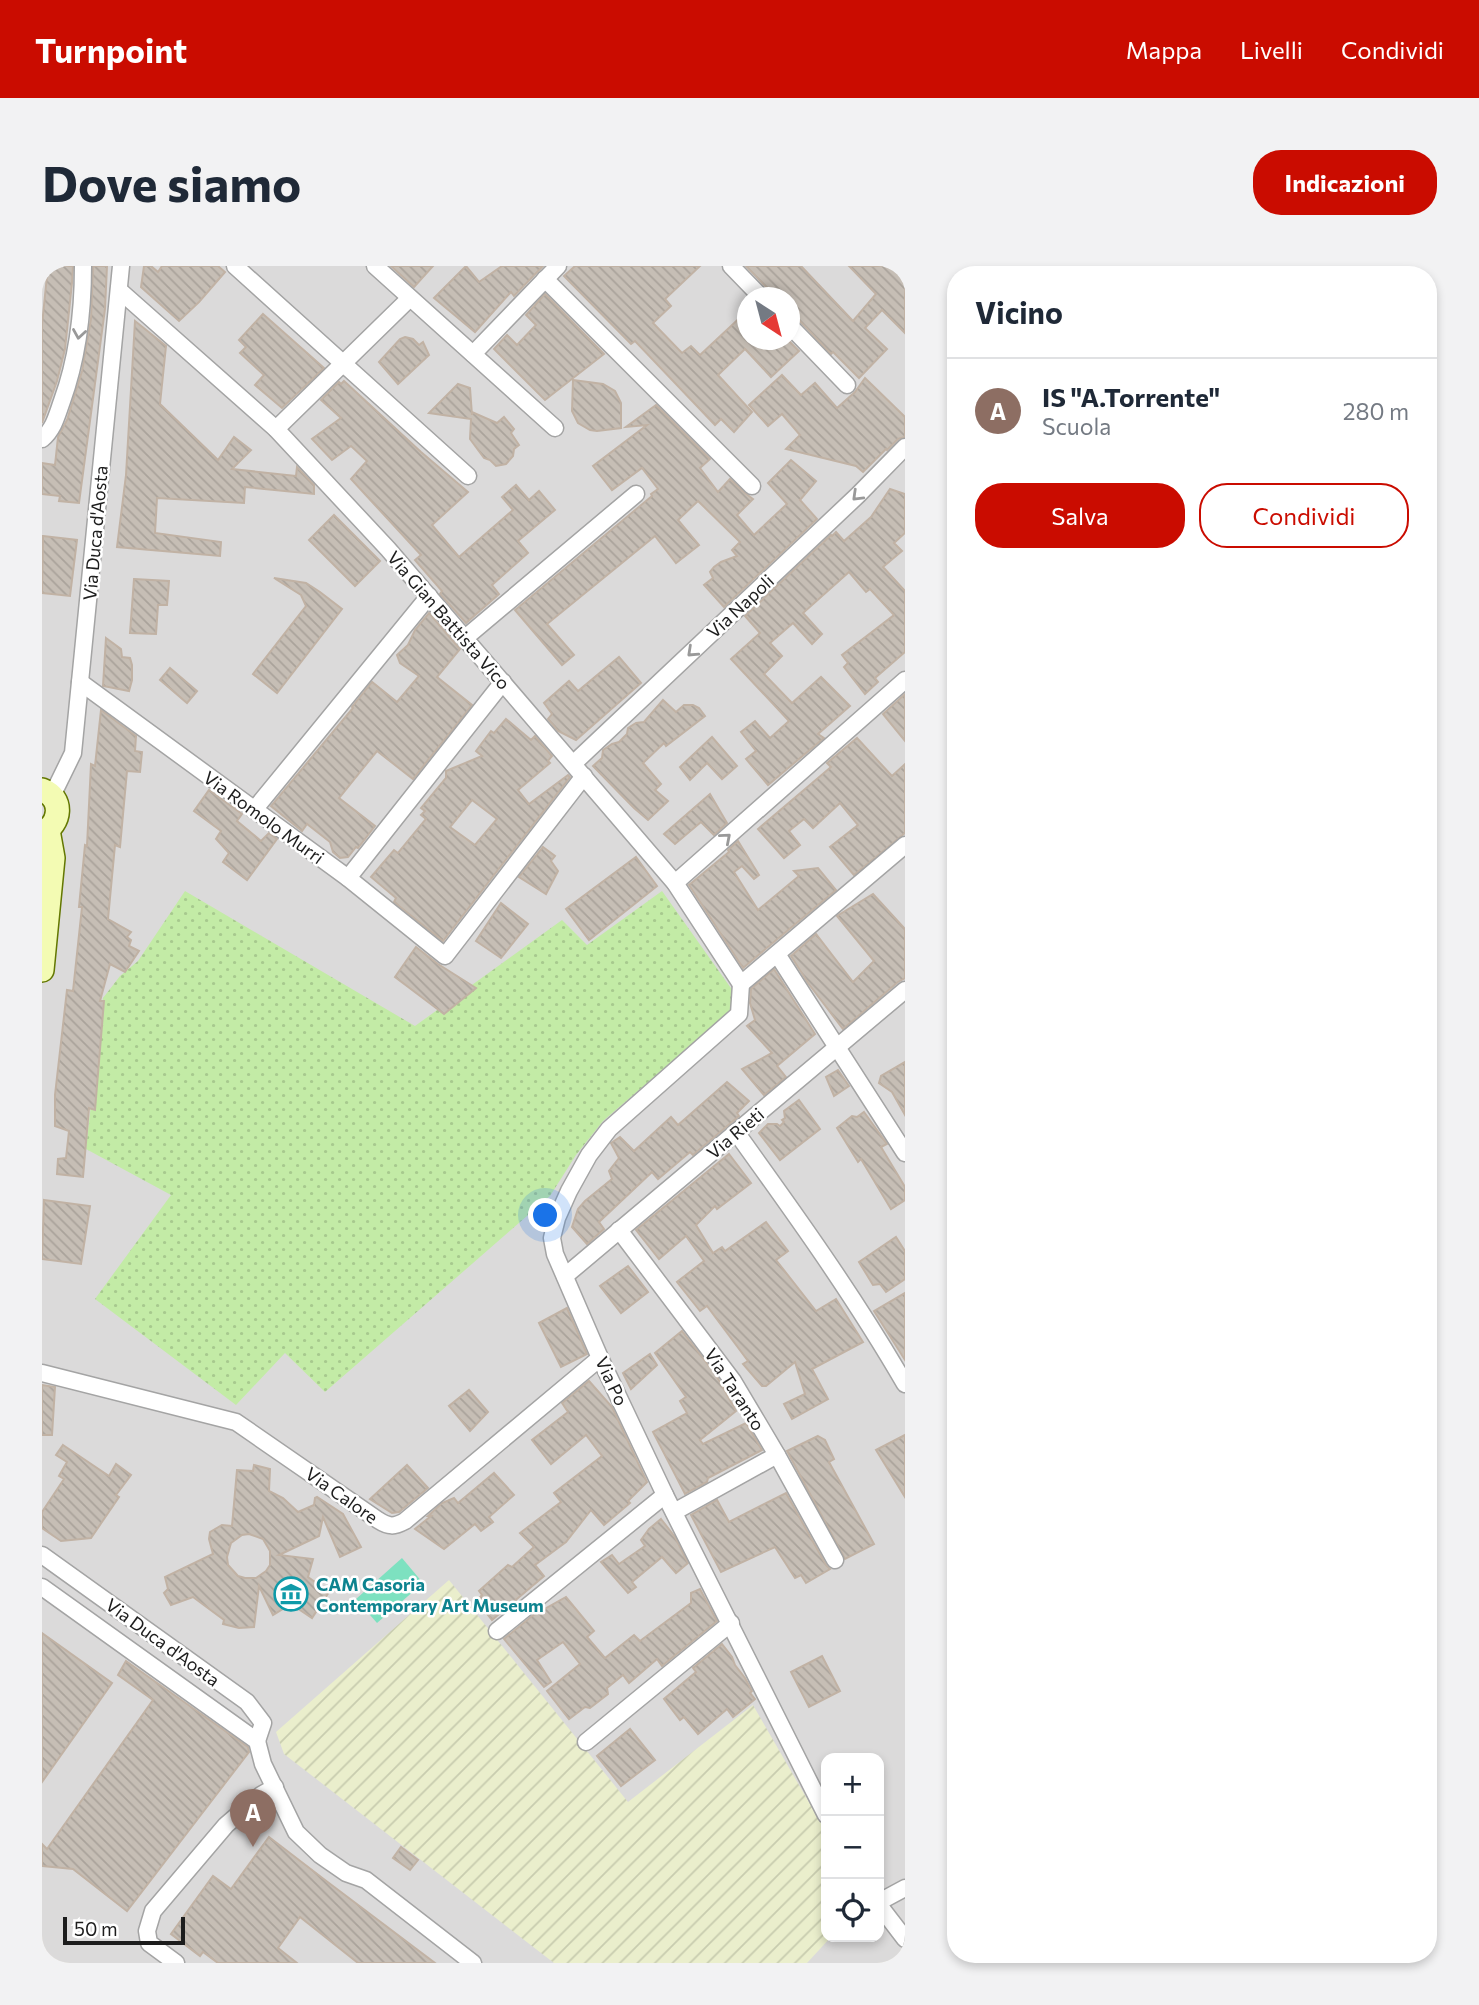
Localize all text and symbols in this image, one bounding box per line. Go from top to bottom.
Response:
text: Turnpoint [35,29,187,70]
text: Mappa [1126,35,1202,64]
text: Livelli [1240,35,1303,64]
text: Condividi [1341,35,1444,64]
button: Indicazioni [1253,150,1437,215]
text: Dove siamo [42,152,301,212]
north arrow [737,287,800,350]
text: Vicino [975,293,1063,330]
one-way arrow [72,328,87,340]
text: IS "A.Torrente" [1042,381,1220,412]
text: A [990,397,1006,425]
text: 280 m [1343,397,1409,425]
text: Scuola [1042,412,1111,440]
street label: Via Duca d'Aosta [78,465,112,601]
button: Salva [975,483,1185,548]
button: Condividi [1199,483,1409,548]
one-way arrow [852,487,865,500]
street label: Via Gian Battista Vico [383,546,515,694]
street label: Via Napoli [702,570,778,642]
one-way arrow [687,644,700,656]
street label: Via Romolo Murri [199,766,329,868]
one-way arrow [718,833,731,846]
street label: Via Rieti [702,1103,768,1163]
your location [528,1198,562,1232]
street label: Via Taranto [700,1344,770,1434]
street label: Via Po [591,1353,633,1409]
street label: Via Calore [302,1462,382,1528]
place label: CAM Casoria Contemporary Art Museum [316,1573,544,1616]
museum icon: CAM Casoria Contemporary Art Museum [272,1575,310,1613]
street label: Via Duca d'Aosta [102,1593,224,1691]
map controls [821,1753,884,1942]
button: + [821,1753,884,1816]
pin: A [230,1789,276,1847]
button: − [821,1816,884,1879]
button: locate [821,1879,884,1942]
scale bar [63,1914,186,1946]
text: 50 m [74,1917,118,1940]

